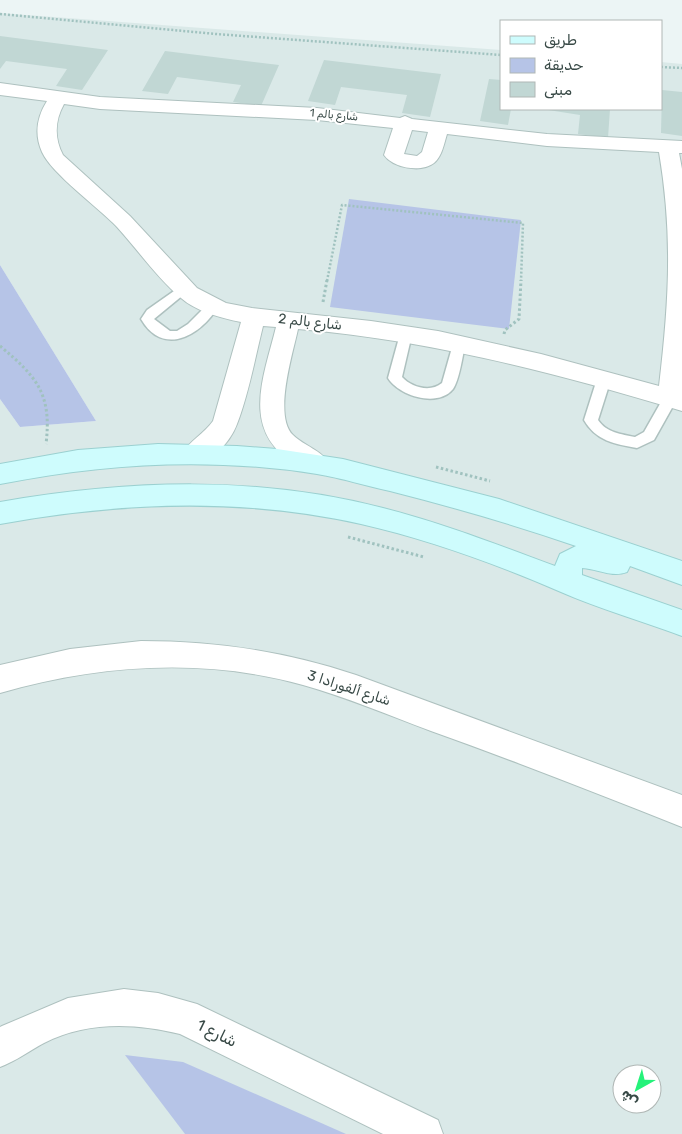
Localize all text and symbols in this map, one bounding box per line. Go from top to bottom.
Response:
legend [500,20,662,110]
text: طريق [544,31,577,49]
text: حديقة [544,56,584,74]
text: مبنى [544,81,572,99]
street label: شارع بالم 1 [309,106,359,126]
street label: شارع بالم 2 [277,310,343,336]
street label: شارع ألفورادا 3 [305,667,393,711]
street label: شارع 1 [193,1015,240,1053]
north arrow [612,1064,662,1114]
text: ش [617,1086,641,1111]

